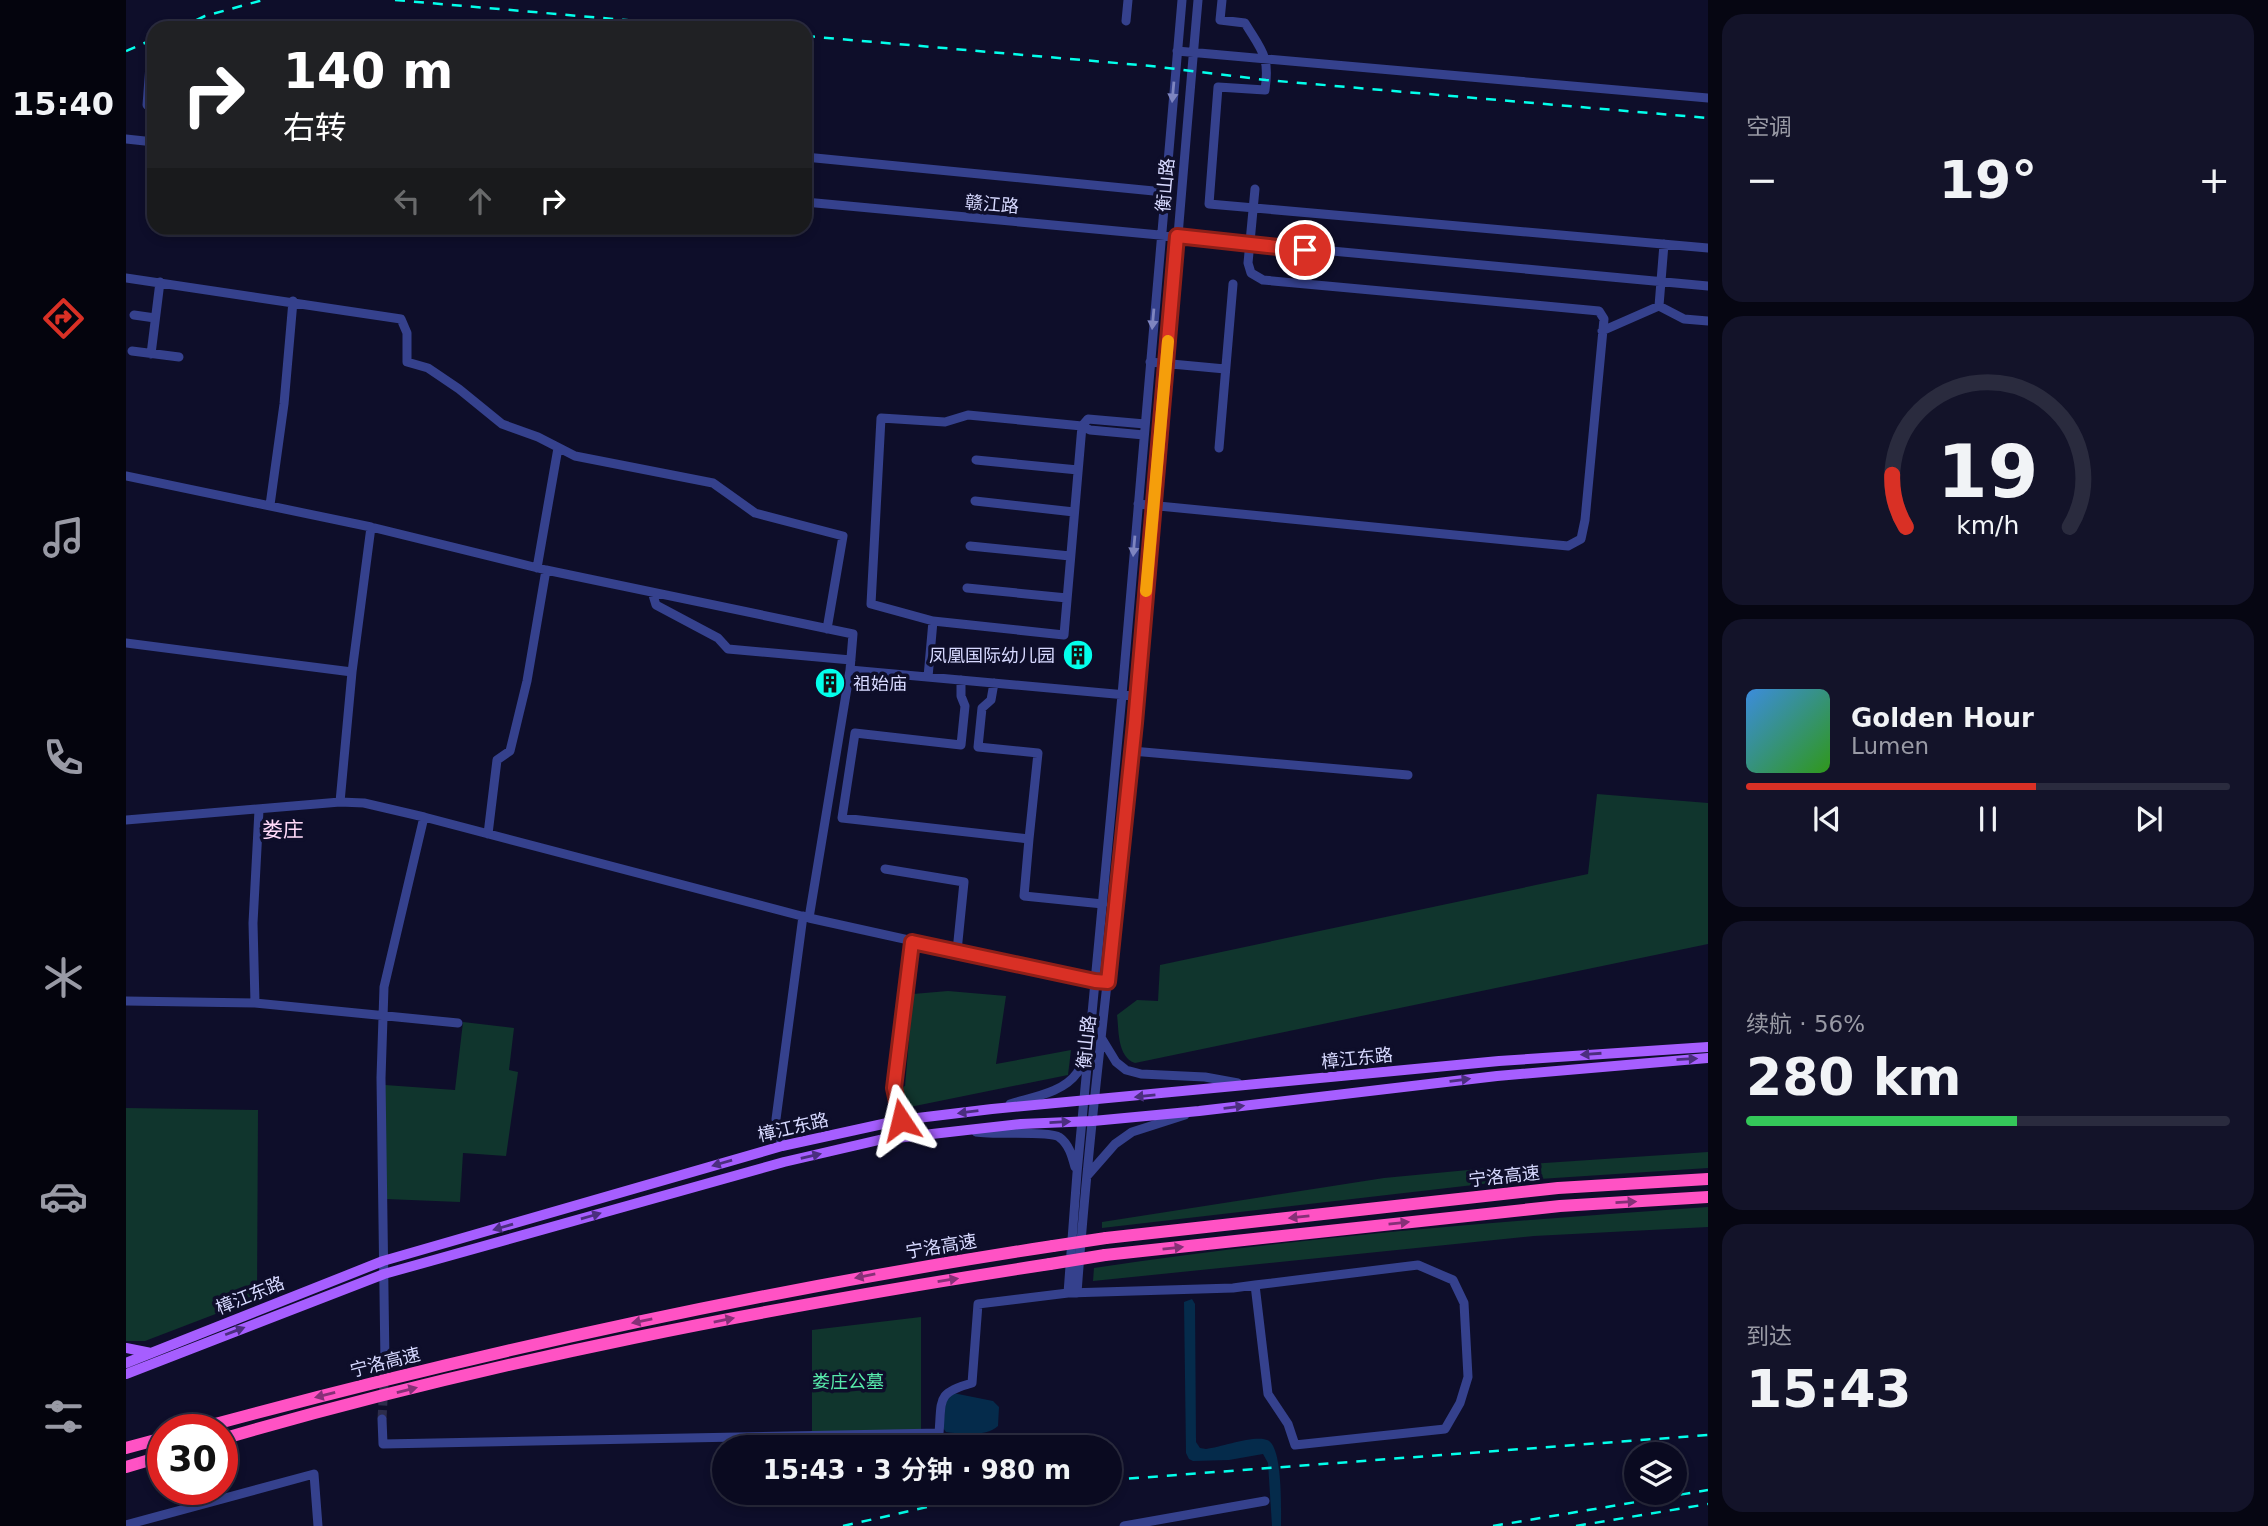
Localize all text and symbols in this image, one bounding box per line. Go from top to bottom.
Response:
text: 140 m [283,43,453,100]
icon: right [168,49,259,140]
one-way arrow [1167,82,1178,104]
text: 15:40 [12,85,114,123]
text: 右转 [283,109,347,147]
text: 空调 [1746,114,1792,140]
text: 19° [1939,150,2037,210]
street label: 衡山路 [1152,157,1178,213]
text: − [1746,158,1778,202]
text: + [2198,158,2230,202]
icon: left [388,182,426,220]
icon: ahead [461,182,499,220]
icon: right [534,182,572,220]
street label: 赣江路 [964,191,1020,217]
pin [1275,220,1335,280]
icon: arrive [1286,231,1324,269]
icon: directions [39,294,88,343]
one-way arrow [1147,308,1158,330]
text: 19 [1937,429,2039,514]
text: km/h [1956,510,2020,539]
icon: music [39,513,88,562]
one-way arrow [1128,535,1139,557]
building icon: 凤凰国际幼儿园 [1061,638,1095,672]
place label: 凤凰国际幼儿园 [929,645,1055,666]
building icon: 祖始庙 [813,666,847,700]
place label: 祖始庙 [853,673,907,694]
text: Golden Hour [1851,703,2034,733]
icon: phone [39,733,88,782]
text: Lumen [1851,733,1929,759]
icon: previous [1808,800,1846,838]
icon: pause [1969,800,2007,838]
icon: next [2130,800,2168,838]
district label: 娄庄 [262,818,304,842]
icon: climate [39,953,88,1002]
text: 续航 · 56% [1746,1011,1865,1037]
street label: 衡山路 [1073,1014,1099,1070]
street label: 樟江东路 [1320,1044,1394,1072]
text: 280 km [1746,1047,1961,1107]
one-way arrow [1580,1049,1602,1060]
one-way arrow [1676,1054,1698,1065]
one-way arrow [1449,1074,1471,1085]
position arrow [864,1083,938,1157]
one-way arrow [1134,1091,1156,1102]
one-way arrow [1223,1101,1245,1112]
one-way arrow [957,1107,979,1118]
street label: 樟江东路 [756,1109,830,1145]
one-way arrow [1049,1117,1071,1128]
one-way arrow [800,1150,822,1161]
one-way arrow [711,1159,732,1169]
street label: 宁洛高速 [1467,1162,1541,1190]
icon: car [39,1172,88,1221]
one-way arrow [1615,1196,1637,1207]
one-way arrow [580,1210,602,1221]
one-way arrow [1287,1212,1309,1223]
one-way arrow [1388,1217,1410,1228]
one-way arrow [492,1222,513,1232]
street label: 宁洛高速 [904,1230,978,1262]
one-way arrow [1162,1242,1184,1253]
one-way arrow [854,1271,876,1282]
street label: 樟江东路 [213,1272,287,1318]
one-way arrow [937,1274,959,1285]
one-way arrow [713,1315,735,1326]
one-way arrow [631,1316,653,1327]
text: 到达 [1746,1323,1792,1349]
one-way arrow [225,1326,246,1337]
street label: 宁洛高速 [348,1343,422,1381]
text: 15:43 [1746,1359,1912,1419]
park label: 娄庄公墓 [812,1371,884,1392]
one-way arrow [396,1384,418,1395]
one-way arrow [314,1390,336,1401]
icon: filters [39,1392,88,1441]
speed limit sign: 30 [147,1414,238,1505]
map controls [1624,1442,1687,1505]
button: layers [1624,1442,1687,1505]
text: 15:43 · 3 分钟 · 980 m [763,1455,1071,1485]

